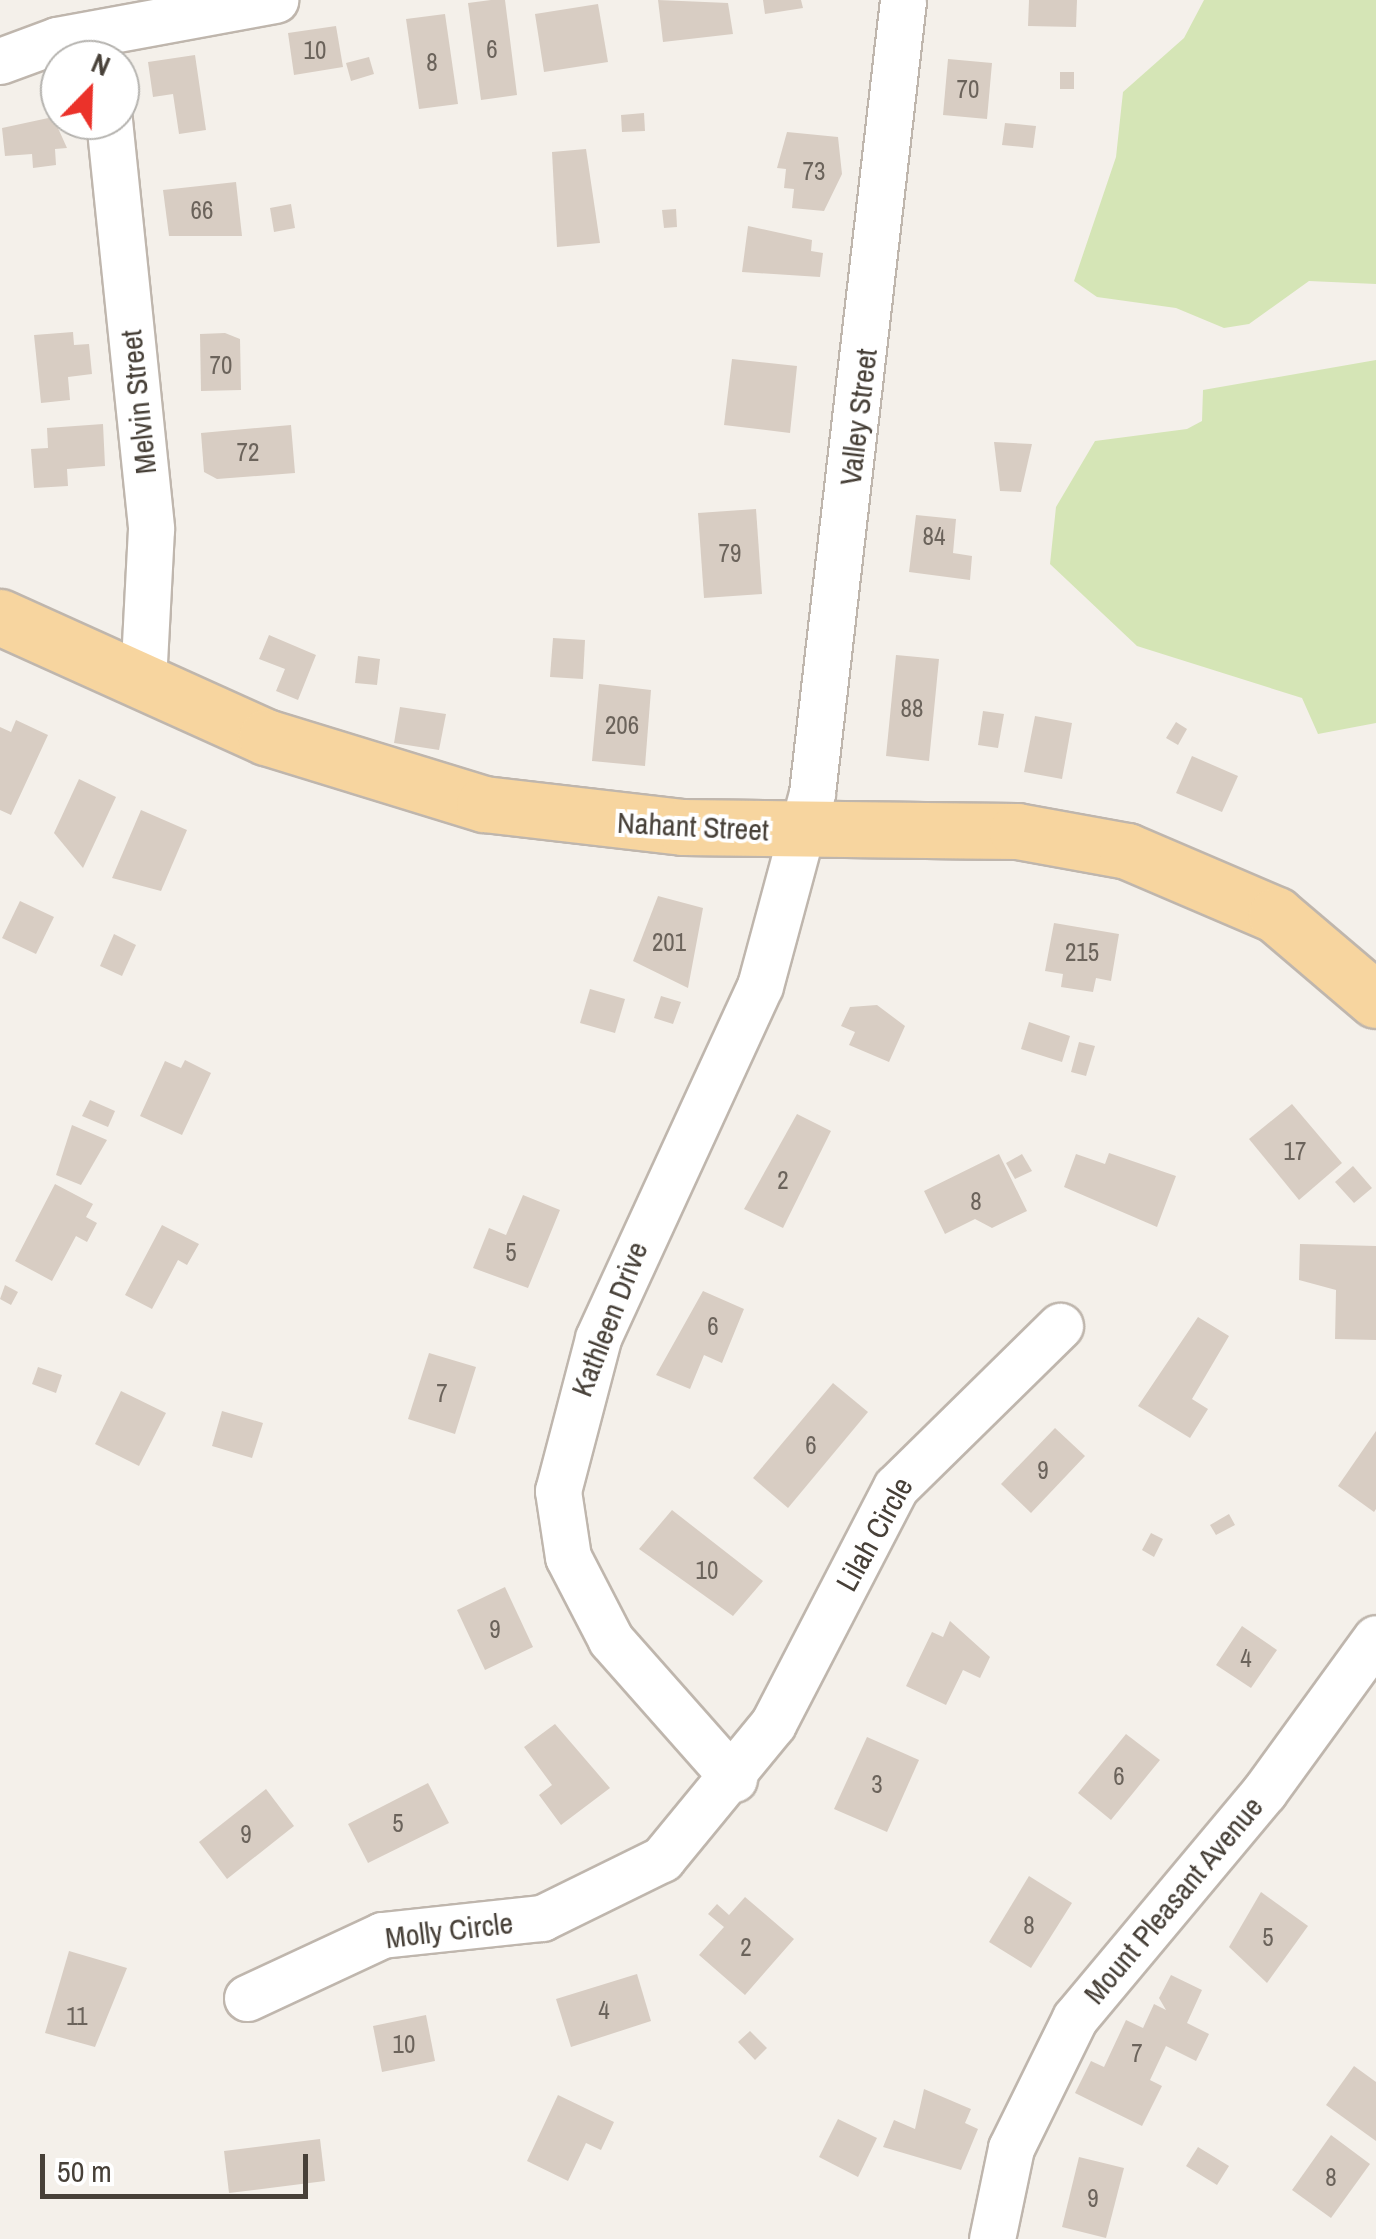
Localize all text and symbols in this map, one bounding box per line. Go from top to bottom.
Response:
house number: 6 [486,34,498,64]
house number: 10 [304,35,326,65]
north arrow [40,40,140,140]
text: N [86,43,116,85]
house number: 8 [426,47,438,77]
house number: 70 [957,74,979,104]
house number: 73 [803,156,825,186]
house number: 66 [191,195,213,225]
street label: Melvin Street [113,328,163,476]
street label: Valley Street [832,346,884,488]
house number: 70 [210,350,232,380]
house number: 72 [237,437,259,467]
house number: 84 [923,521,945,551]
house number: 79 [719,538,741,568]
house number: 88 [901,693,923,723]
house number: 206 [605,710,639,740]
street label: Nahant Street [616,804,770,848]
house number: 201 [652,927,686,957]
house number: 215 [1065,937,1099,967]
house number: 17 [1284,1136,1306,1166]
house number: 2 [777,1165,789,1195]
house number: 8 [970,1186,982,1216]
house number: 5 [505,1237,517,1267]
street label: Kathleen Drive [563,1237,655,1401]
house number: 6 [707,1311,719,1341]
house number: 7 [436,1378,448,1408]
house number: 6 [805,1430,817,1460]
house number: 9 [1037,1455,1049,1485]
street label: Lilah Circle [828,1471,920,1597]
house number: 10 [696,1555,718,1585]
house number: 9 [489,1614,501,1644]
house number: 4 [1240,1643,1252,1673]
house number: 6 [1113,1761,1125,1791]
house number: 3 [871,1769,883,1799]
street label: Mount Pleasant Avenue [1075,1789,1271,2011]
house number: 5 [392,1808,404,1838]
house number: 9 [240,1819,252,1849]
street label: Molly Circle [383,1904,515,1956]
house number: 8 [1023,1910,1035,1940]
house number: 5 [1262,1922,1274,1952]
house number: 2 [740,1932,752,1962]
house number: 4 [598,1995,610,2025]
house number: 11 [66,2001,88,2031]
house number: 10 [393,2029,415,2059]
house number: 7 [1131,2038,1143,2068]
scale bar [45,2134,312,2196]
text: 50 m [57,2151,112,2191]
house number: 8 [1325,2162,1337,2192]
house number: 9 [1087,2183,1099,2213]

